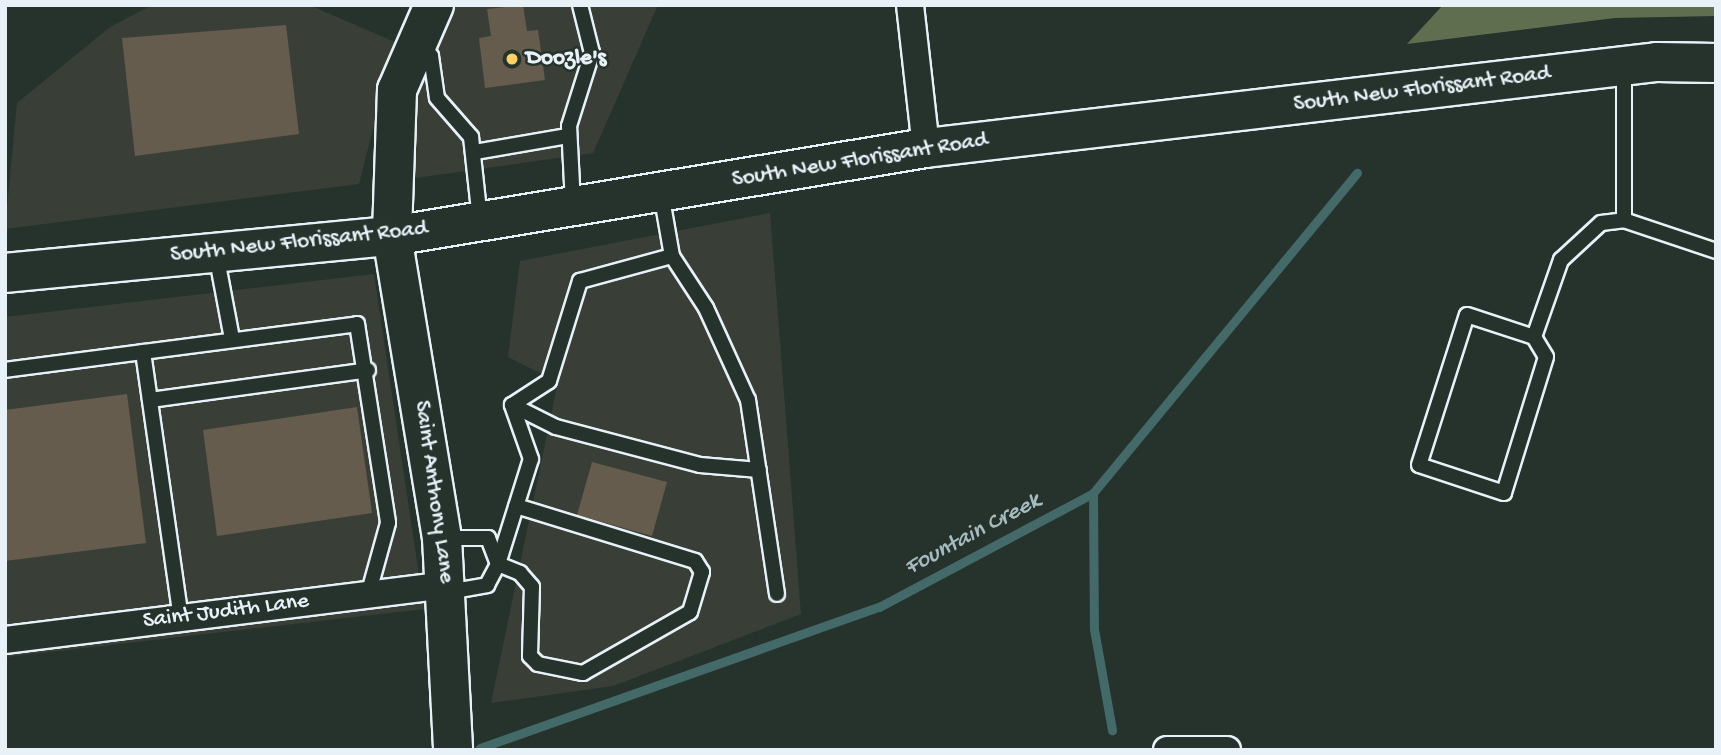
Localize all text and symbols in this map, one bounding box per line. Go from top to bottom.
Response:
place label: Doozle's [526,45,606,73]
marker: Doozle's [504,51,520,67]
street label: South New Florissant Road [1292,61,1552,119]
street label: South New Florissant Road [730,127,990,195]
street label: South New Florissant Road [169,216,429,270]
street label: Saint Anthony Lane [407,399,459,585]
water label: Fountain Creek [900,487,1046,583]
street label: Saint Judith Lane [142,588,310,636]

